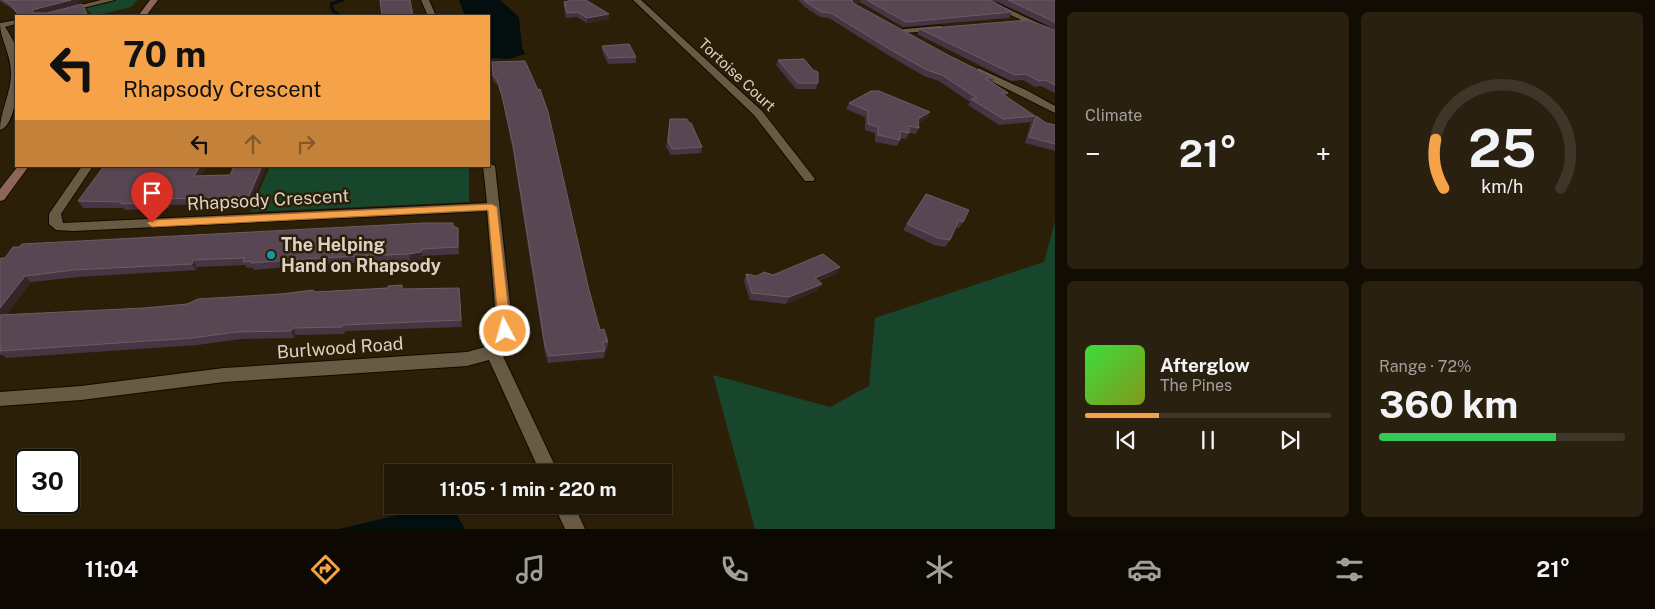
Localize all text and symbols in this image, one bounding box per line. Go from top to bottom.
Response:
text: 70 m [123,34,206,75]
icon: left [40,35,105,100]
street label: Tortoise Court [696,35,779,115]
text: Rhapsody Crescent [123,76,322,102]
text: Climate [1085,106,1142,125]
text: 25 [1468,118,1536,179]
icon: left [186,130,214,158]
icon: ahead [239,130,267,158]
icon: right [292,130,320,158]
text: 21° [1179,131,1237,176]
text: − [1085,137,1101,170]
text: + [1315,137,1331,170]
pin [131,172,173,223]
text: km/h [1481,176,1523,197]
icon: arrive [138,179,166,207]
street label: Rhapsody Crescent [186,185,350,214]
place label: The Helping Hand on Rhapsody [281,234,441,276]
marker: The Helping Hand on Rhapsody [265,249,277,261]
position arrow [478,304,530,356]
street label: Burlwood Road [276,333,404,362]
text: Afterglow [1160,354,1250,376]
text: Range · 72% [1379,357,1471,376]
text: The Pines [1160,376,1232,395]
text: 360 km [1379,382,1518,427]
icon: previous [1112,426,1140,454]
icon: pause [1194,426,1222,454]
icon: next [1276,426,1304,454]
speed limit sign: 30 [15,449,80,514]
text: 11:05 · 1 min · 220 m [440,478,616,500]
icon: directions [308,552,343,587]
icon: music [513,552,548,587]
icon: phone [717,552,752,587]
icon: climate [922,552,957,587]
icon: car [1127,552,1162,587]
icon: filters [1332,552,1367,587]
text: 11:04 [85,556,138,582]
text: 21° [1536,556,1570,582]

